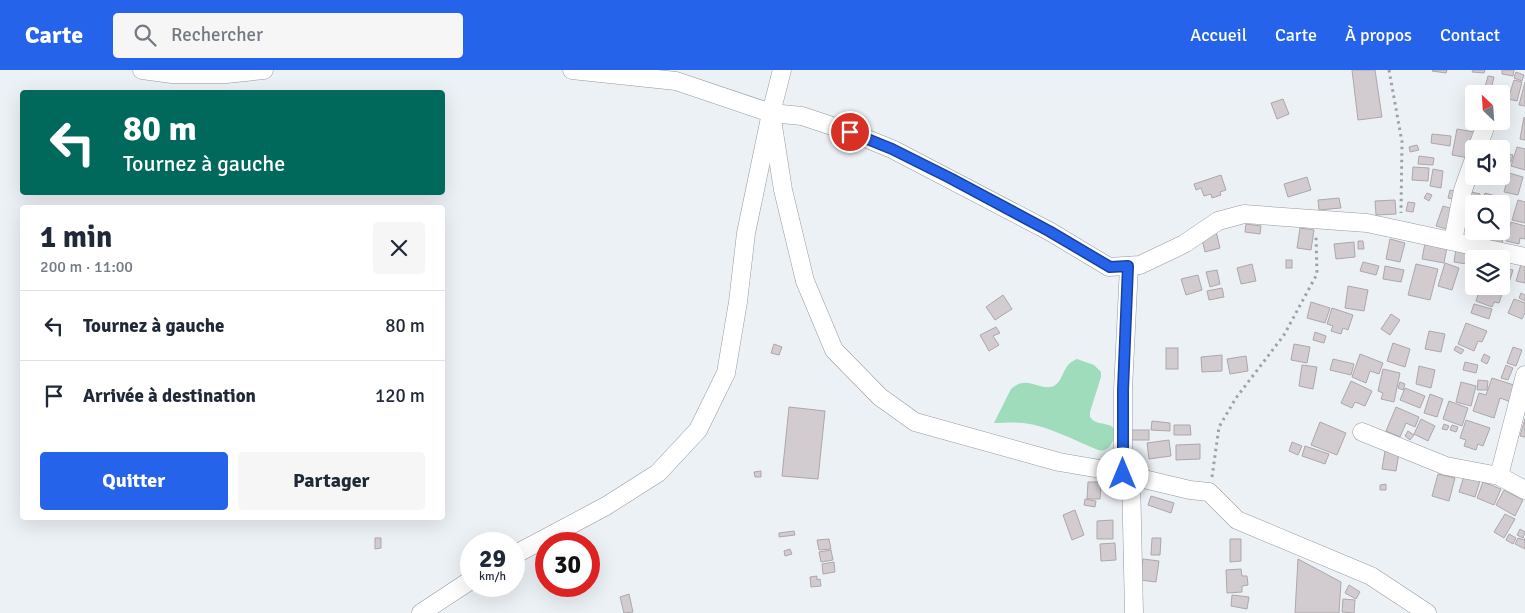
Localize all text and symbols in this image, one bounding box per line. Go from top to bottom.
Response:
search box [113,13,463,58]
text: Carte [25,20,83,50]
icon: search [131,21,159,49]
text: Rechercher [171,23,263,47]
text: Accueil [1190,24,1247,46]
text: Carte [1275,24,1317,46]
text: À propos [1345,24,1412,46]
text: Contact [1440,24,1500,46]
north arrow [1465,85,1510,130]
map controls [1465,85,1510,295]
text: 80 m [123,107,197,150]
icon: left [40,110,105,175]
pin [829,111,871,153]
icon: arrive [836,118,864,146]
button: sound [1465,140,1510,185]
text: Tournez à gauche [123,150,285,177]
button: search [1465,195,1510,240]
text: 1 min [40,219,112,256]
button: close [373,222,425,274]
button: layers [1465,250,1510,295]
text: 200 m · 11:00 [40,257,133,277]
icon: left [40,312,68,340]
text: Tournez à gauche [83,314,224,338]
text: 80 m [385,314,425,338]
icon: arrive [40,382,68,410]
text: Arrivée à destination [83,384,256,408]
text: 120 m [375,384,425,408]
position arrow [1096,447,1148,499]
button: Quitter [40,452,228,510]
button: Partager [238,452,425,510]
speed limit sign: 30 [535,532,600,597]
text: 29 [479,543,506,574]
text: km/h [479,569,506,584]

